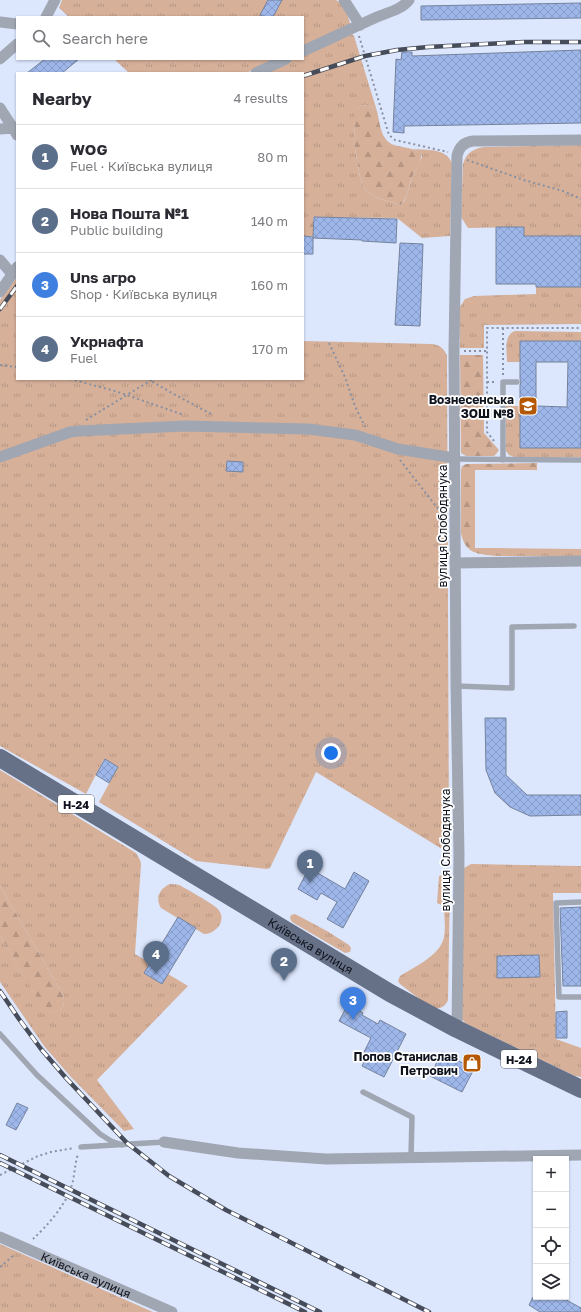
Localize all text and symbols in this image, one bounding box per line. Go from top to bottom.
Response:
search box [16,16,304,60]
icon: search [30,27,52,49]
text: Search here [62,29,148,47]
text: Nearby [32,88,92,109]
text: 4 results [234,90,288,106]
text: WOG [70,140,107,158]
text: 1 [42,149,48,165]
text: 80 m [257,149,288,165]
text: Fuel · Київська вулиця [70,158,213,174]
text: Нова Пошта №1 [70,204,189,222]
text: 2 [41,213,49,229]
text: 140 m [251,213,288,229]
text: Public building [70,222,163,238]
text: Uns агро [70,268,136,286]
text: 3 [41,277,49,293]
text: 160 m [251,277,288,293]
text: Shop · Київська вулиця [70,286,217,302]
text: Укрнафта [70,332,143,350]
text: 4 [41,341,49,357]
text: 170 m [252,341,288,357]
text: Fuel [70,350,97,366]
place label: Вознесенська ЗОШ №8 [429,392,514,421]
school or university icon: Вознесенська ЗОШ №8 [517,395,539,417]
street label: вулиця Слободянука [435,465,450,587]
your location [321,743,341,763]
street label: вулиця Слободянука [438,789,453,911]
road number: Н-24 [58,795,94,813]
pin: 1 [297,850,323,883]
street label: Київська вулиця [266,914,356,977]
pin: 4 [143,941,169,974]
pin: 2 [271,948,297,981]
pin: 3 [340,987,366,1020]
place label: Попов Станислав Петрович [353,1049,458,1078]
road number: Н-24 [501,1050,537,1068]
shop icon: Попов Станислав Петрович [461,1052,483,1074]
map controls [533,1156,569,1300]
button: + [533,1156,569,1192]
button: − [533,1192,569,1228]
button: locate [533,1228,569,1264]
street label: Київська вулиця [39,1248,134,1301]
button: layers [533,1264,569,1300]

